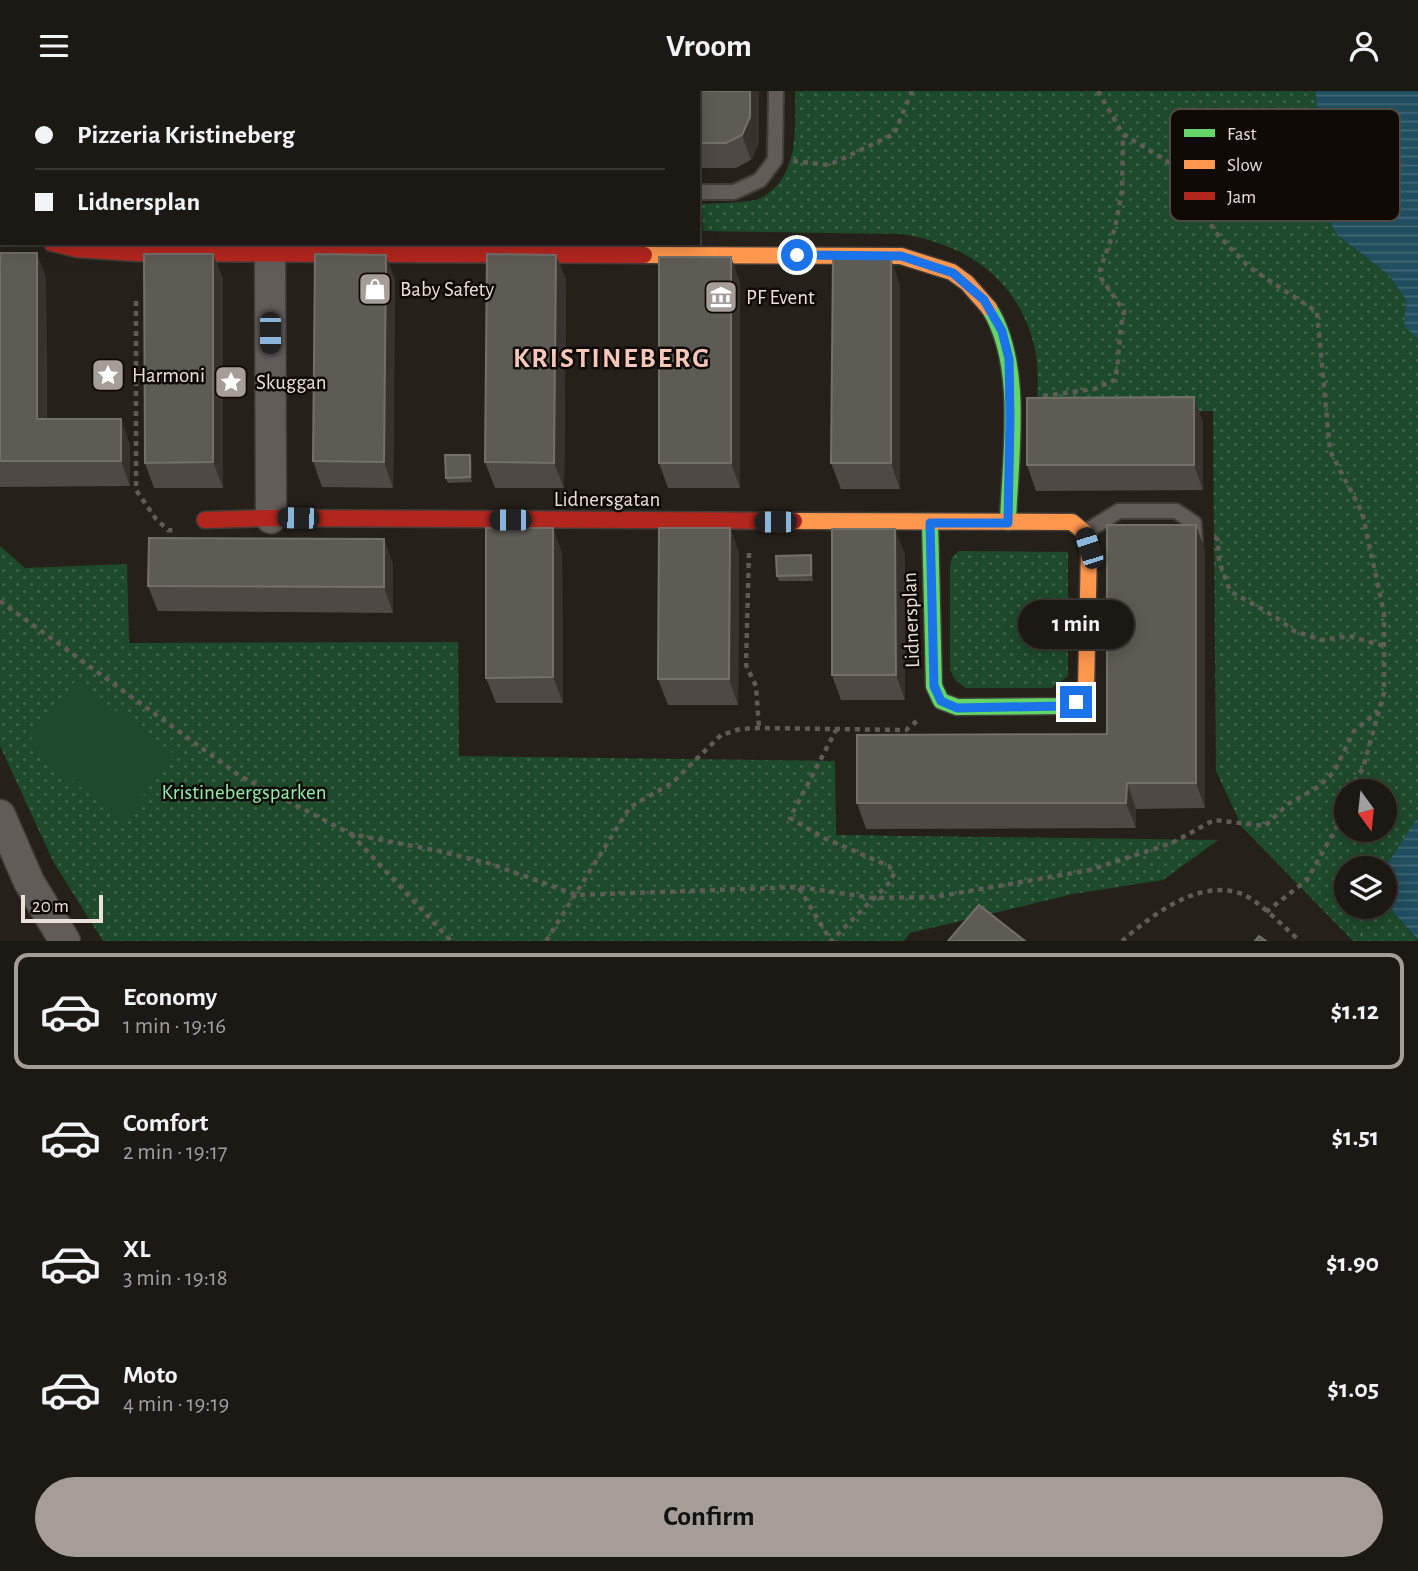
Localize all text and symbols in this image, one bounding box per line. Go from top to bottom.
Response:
icon: menu [35,27,73,65]
icon: person [1345,27,1383,65]
text: Vroom [666,30,752,62]
legend [1170,109,1400,221]
text: Pizzeria Kristineberg [77,122,295,148]
text: Fast [1227,125,1257,144]
text: Slow [1227,156,1263,175]
text: Jam [1227,188,1256,207]
text: Lidnersplan [77,189,200,215]
route start [781,239,813,271]
shop icon: Baby Safety [356,270,394,308]
museum icon: PF Event [702,278,740,316]
place label: Baby Safety [400,279,494,300]
place label: PF Event [746,287,815,308]
car [260,312,281,354]
district label: KRISTINEBERG [513,345,711,373]
place icon: Harmoni [89,356,127,394]
place icon: Skuggan [212,363,250,401]
place label: Harmoni [132,365,205,386]
place label: Skuggan [256,372,327,393]
street label: Lidnersgatan [554,489,660,510]
car [277,507,320,529]
car [490,510,532,531]
car [755,512,797,533]
car [1073,525,1106,571]
street label: Lidnersplan [899,572,923,668]
callout: 1 min [1018,601,1134,649]
text: 1 min [1052,613,1100,636]
route end [1060,686,1092,718]
north arrow [1334,779,1396,842]
map controls [1334,779,1397,919]
park label: Kristinebergsparken [161,782,327,803]
button: layers [1334,856,1397,919]
scale bar [21,892,103,924]
text: 20 m [32,897,69,916]
icon: car [39,980,102,1043]
text: Economy [123,984,217,1010]
text: $1.12 [1330,998,1379,1024]
text: 1 min · 19:16 [123,1015,226,1038]
icon: car [39,1106,102,1169]
text: Comfort [123,1110,208,1136]
text: $1.51 [1331,1124,1379,1150]
text: 2 min · 19:17 [123,1141,227,1164]
icon: car [39,1232,102,1295]
text: XL [123,1236,150,1262]
text: $1.90 [1326,1250,1379,1276]
text: 3 min · 19:18 [123,1267,228,1290]
icon: car [39,1358,102,1421]
text: Moto [123,1362,178,1388]
text: $1.05 [1327,1376,1379,1402]
text: 4 min · 19:19 [123,1393,229,1416]
button: Confirm [35,1477,1383,1557]

